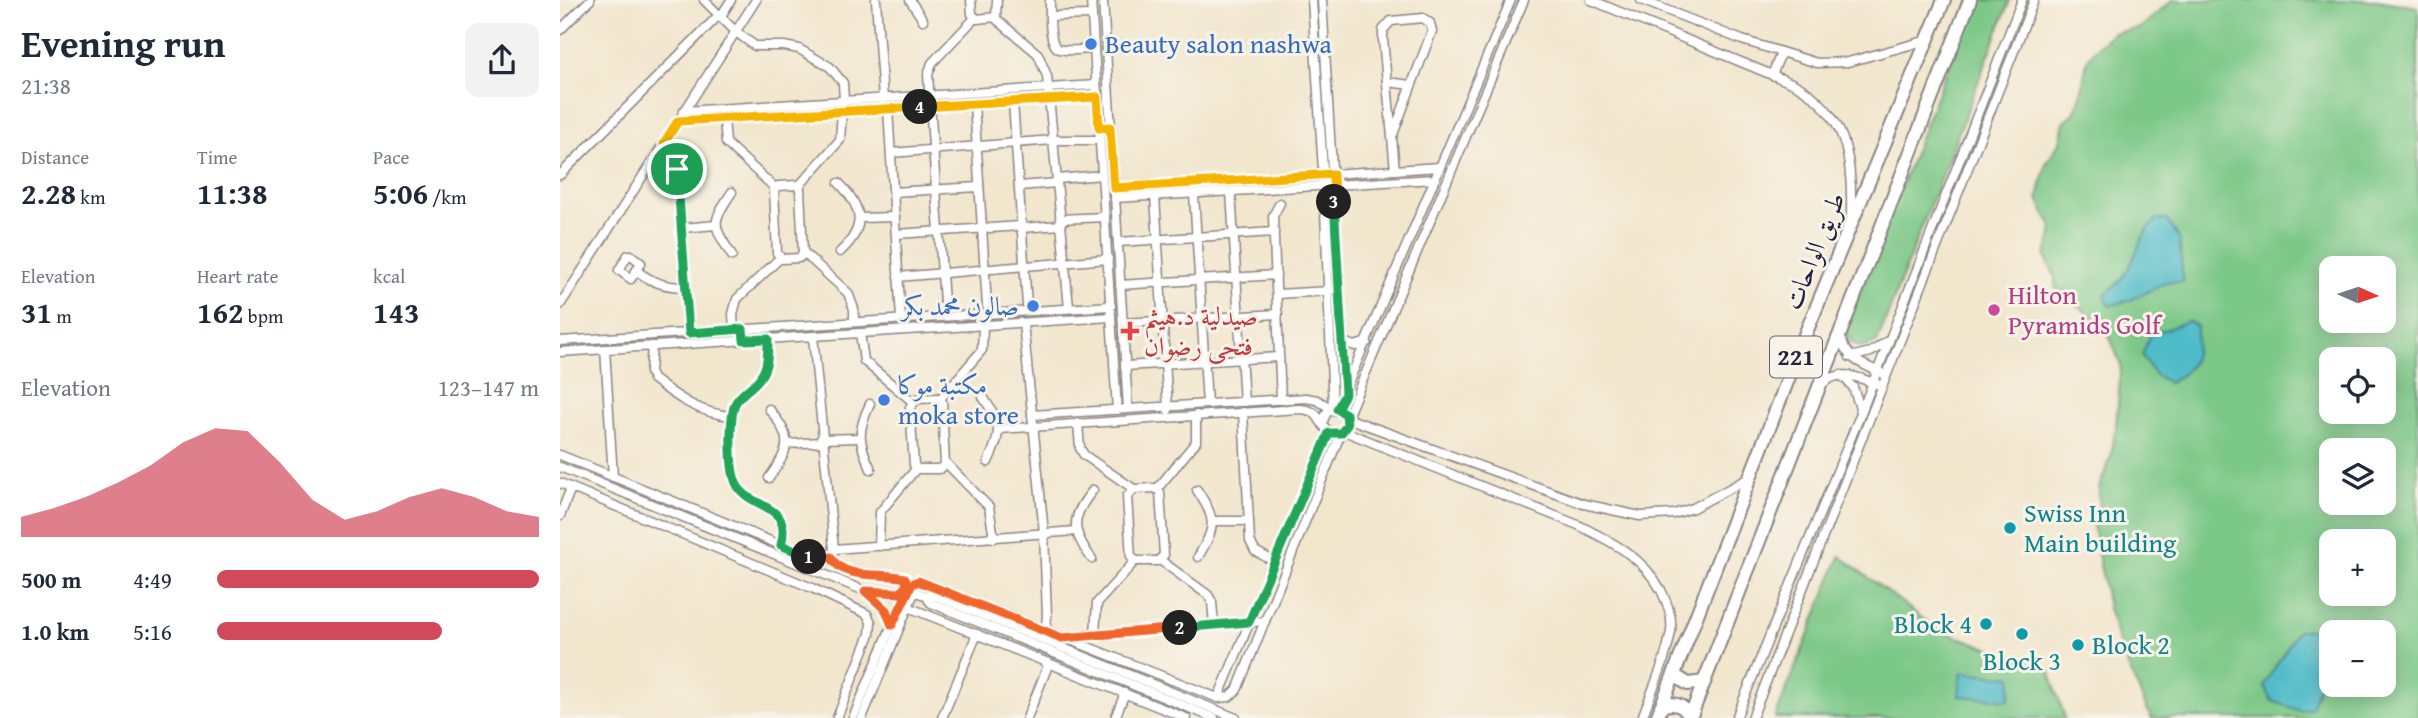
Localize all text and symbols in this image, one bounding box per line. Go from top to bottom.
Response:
text: Evening run [21,15,225,71]
button: share [465,23,539,97]
place label: Beauty salon nashwa [1105,24,1333,63]
marker: Beauty salon nashwa [1083,36,1099,52]
text: 21:38 [21,69,71,102]
pin: 4 [902,90,938,124]
text: 4 [915,92,924,120]
pin [647,139,707,199]
text: Distance [21,143,89,171]
text: Time [197,143,237,171]
text: Pace [373,143,410,171]
icon: arrive [658,150,696,188]
text: 2.28 [21,171,76,215]
text: 11:38 [197,171,268,215]
text: 5:06 [373,171,428,215]
text: km [76,183,105,211]
text: /km [428,183,466,211]
pin: 3 [1316,184,1352,220]
street label: طريق الواحات [1772,186,1855,316]
text: 3 [1329,187,1338,215]
north arrow [2319,256,2396,332]
map controls [2319,256,2396,697]
text: Elevation [21,262,95,290]
text: Heart rate [197,262,278,290]
text: kcal [373,262,405,290]
place label: Hilton Pyramids Golf [2008,275,2163,344]
place label: صالون محمد بكر [899,286,1019,325]
text: 31 [21,290,52,334]
text: 162 [197,290,244,334]
text: 143 [373,290,420,334]
place label: صيدلية د.هيثم فتحى رضوان [1144,296,1258,365]
marker: صالون محمد بكر [1025,298,1041,314]
text: m [52,302,72,330]
text: bpm [244,302,283,330]
marker: Hilton Pyramids Golf [1986,302,2002,318]
marker: صيدلية د.هيثم فتحى رضوان [1122,323,1138,339]
road number: 221 [1770,336,1822,378]
button: locate [2319,347,2396,424]
place label: مكتبة موكا moka store [898,365,1019,434]
text: Elevation [21,371,111,404]
text: 123–147 m [438,371,539,404]
marker: مكتبة موكا moka store [876,392,892,408]
button: layers [2319,438,2396,515]
place label: Swiss Inn Main building [2024,493,2176,562]
marker: Swiss Inn Main building [2002,520,2018,536]
button: + [2319,529,2396,606]
pin: 1 [792,540,826,574]
text: 1 [804,542,813,570]
text: 500 m [21,563,82,596]
text: 4:49 [133,563,172,596]
place label: Block 4 [1894,604,1972,643]
pin: 2 [1162,610,1198,646]
text: 2 [1175,613,1184,641]
text: 1.0 km [21,615,89,648]
text: 5:16 [133,615,172,648]
marker: Block 4 [1978,616,1994,632]
button: − [2319,620,2396,697]
place label: Block 2 [2092,625,2170,664]
marker: Block 3 [2014,626,2030,642]
marker: Block 2 [2070,637,2086,653]
place label: Block 3 [1983,641,2061,680]

